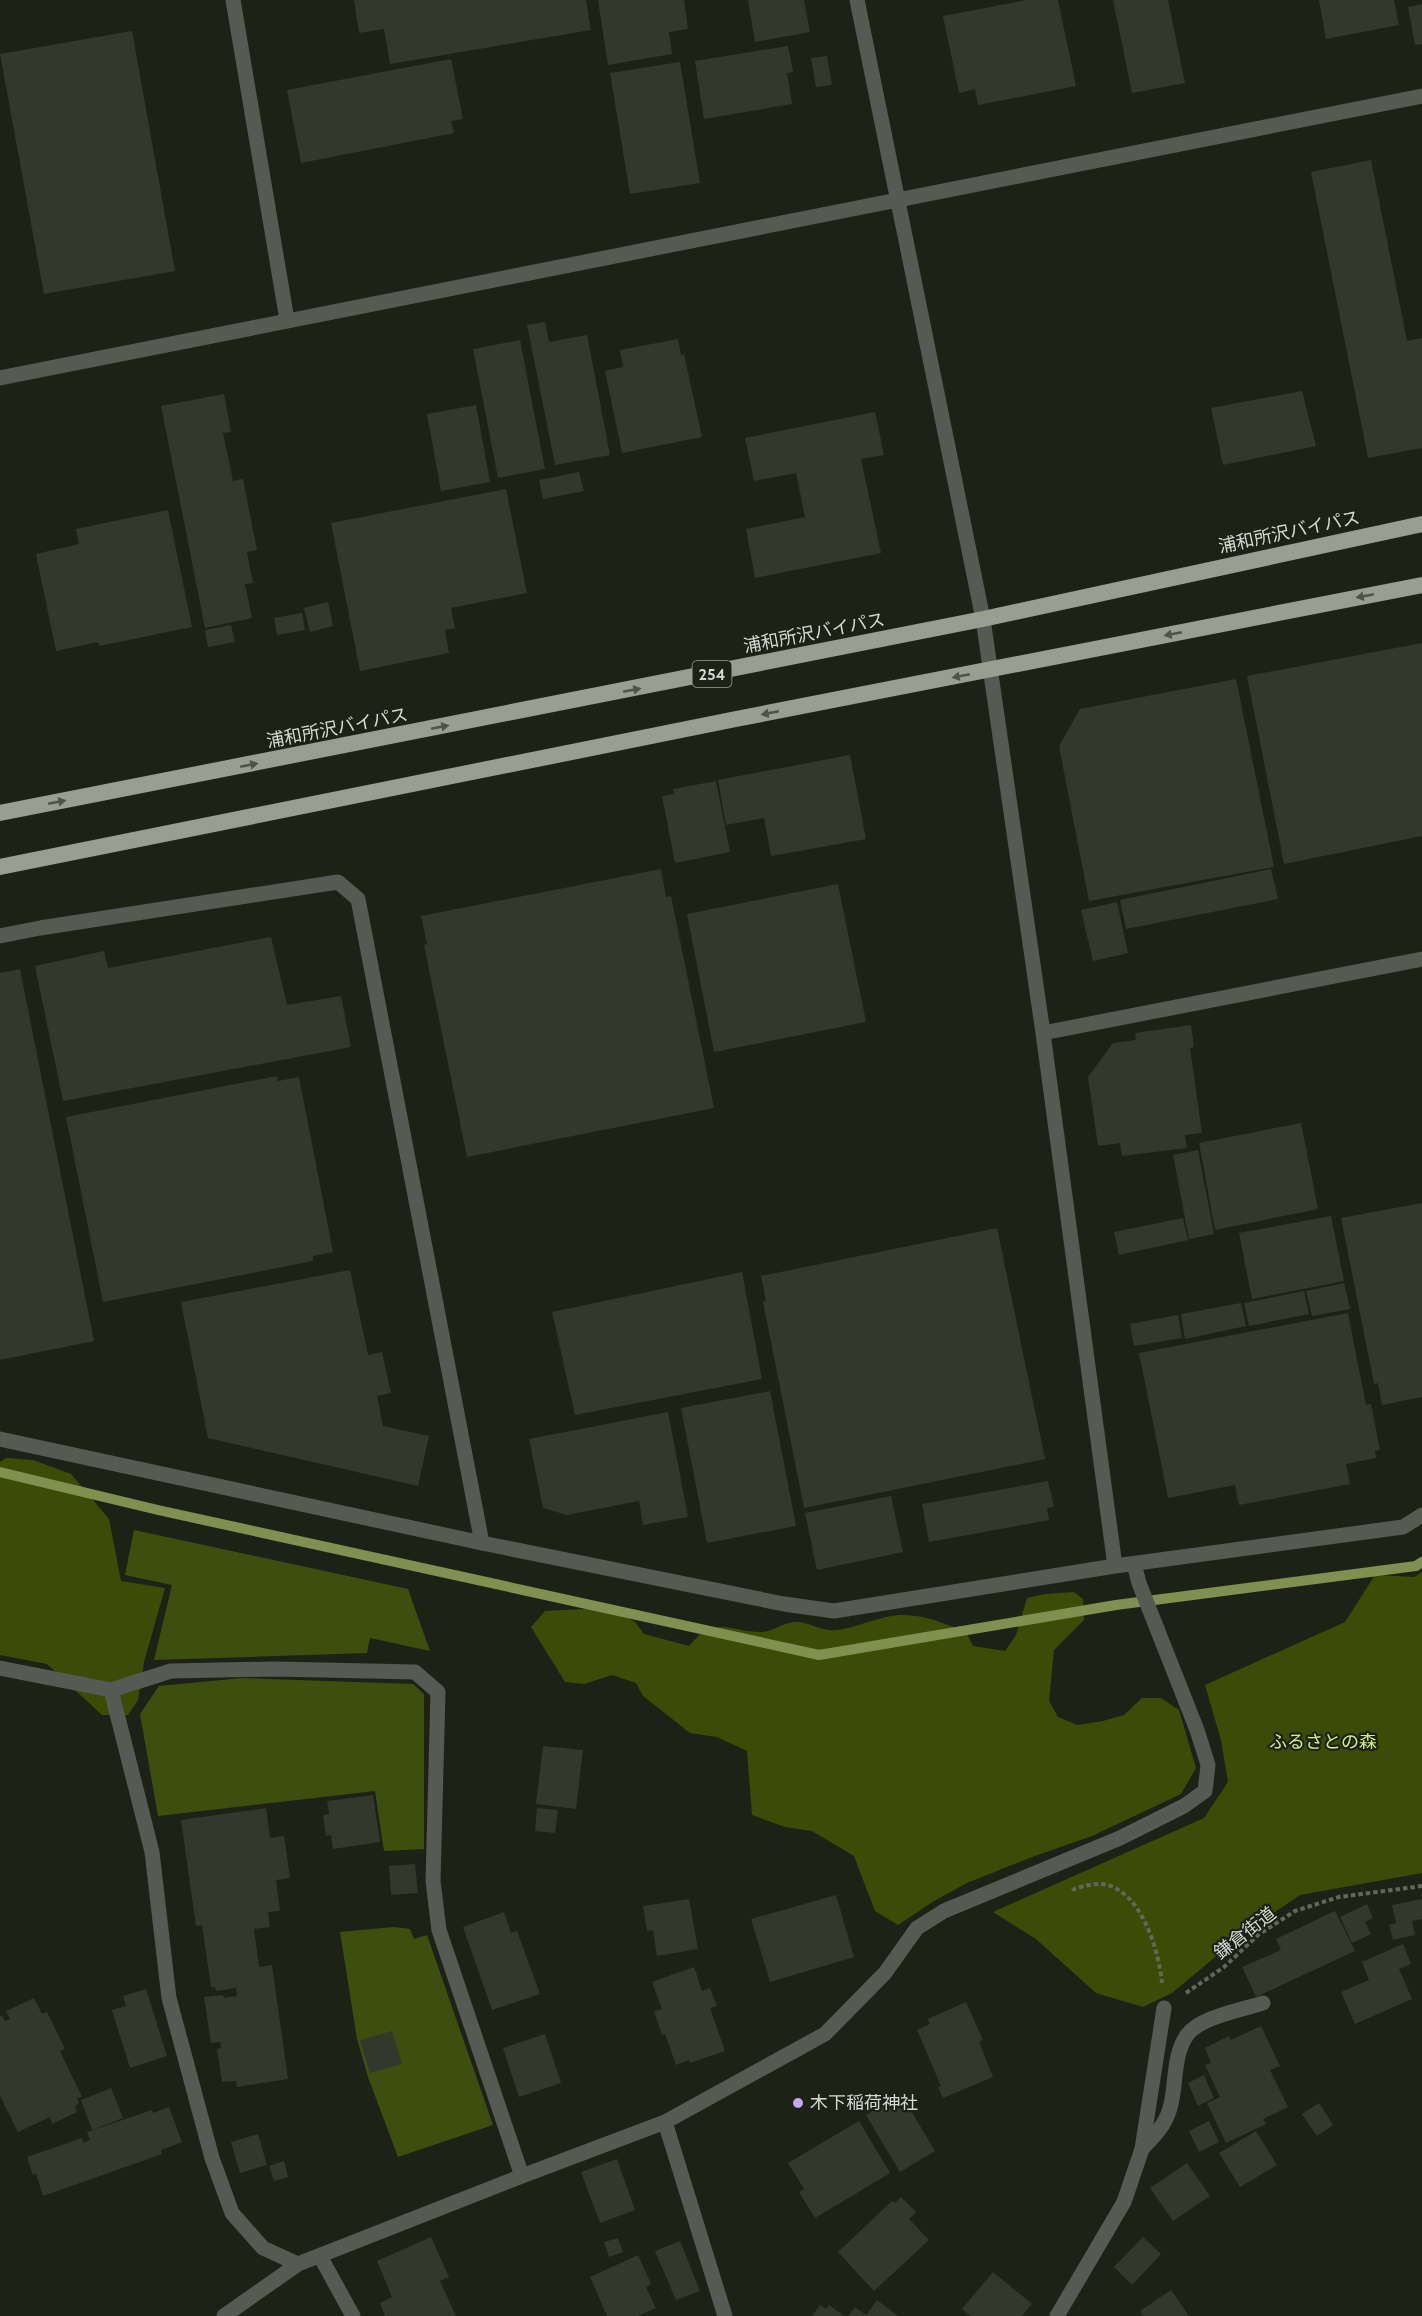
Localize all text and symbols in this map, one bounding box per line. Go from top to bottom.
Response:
street label: 浦和所沢バイパス [1216,506,1362,558]
one-way arrow [1355,592,1374,601]
street label: 浦和所沢バイパス [741,608,887,658]
one-way arrow [1163,630,1182,639]
road number: 254 [692,661,732,687]
one-way arrow [952,672,971,681]
one-way arrow [622,685,641,694]
street label: 浦和所沢バイパス [264,703,410,753]
one-way arrow [760,709,779,718]
one-way arrow [431,722,450,731]
one-way arrow [240,760,259,769]
one-way arrow [48,797,67,806]
park label: ふるさとの森 [1269,1731,1377,1753]
street label: 鎌倉街道 [1210,1902,1280,1964]
place label: 木下稲荷神社 [810,2092,918,2114]
marker: 木下稲荷神社 [791,2096,805,2110]

